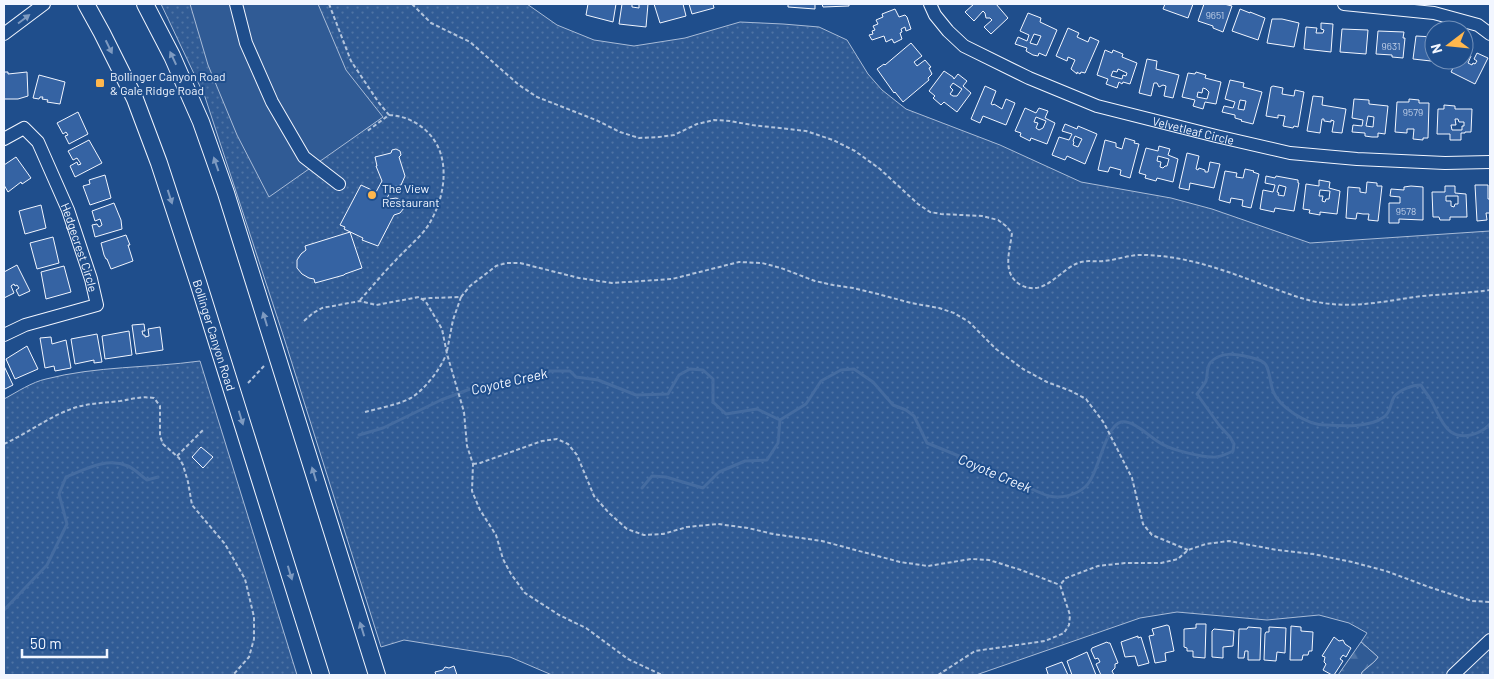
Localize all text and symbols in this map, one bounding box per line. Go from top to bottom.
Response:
house number: 9651 [1206,9,1224,21]
one-way arrow [17,14,31,24]
north arrow [1424,20,1474,70]
one-way arrow [105,39,113,54]
house number: 9631 [1382,40,1400,52]
text: N [1427,42,1445,56]
one-way arrow [168,51,176,65]
place label: Bollinger Canyon Road & Gale Ridge Road [110,69,226,97]
marker: Bollinger Canyon Road & Gale Ridge Road [94,77,106,89]
house number: 9579 [1403,106,1423,118]
street label: Velvetleaf Circle [1151,113,1236,147]
one-way arrow [212,156,220,171]
place label: The View Restaurant [382,181,440,209]
one-way arrow [167,189,175,204]
marker: The View Restaurant [366,189,378,201]
street label: Hedgecrest Circle [59,200,101,293]
house number: 9578 [1396,205,1416,217]
street label: Bollinger Canyon Road [191,278,239,392]
one-way arrow [261,311,269,326]
water label: Coyote Creek [469,364,549,398]
one-way arrow [238,411,245,426]
water label: Coyote Creek [956,450,1034,496]
one-way arrow [309,466,317,481]
one-way arrow [286,566,294,581]
one-way arrow [358,621,366,636]
scale bar [22,626,108,658]
text: 50 m [30,634,62,652]

